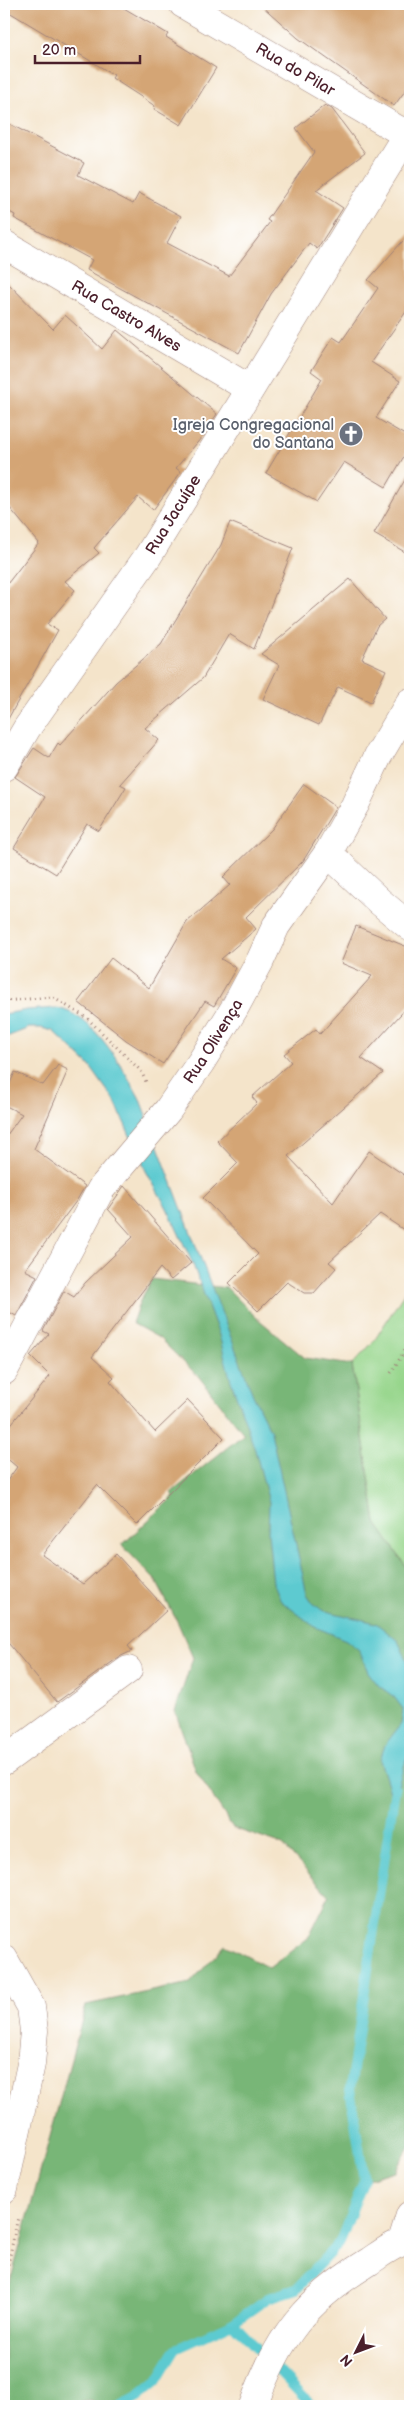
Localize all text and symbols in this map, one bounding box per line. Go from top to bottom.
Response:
scale bar [35,32,140,64]
street label: Rua do Pilar [252,39,338,100]
text: 20 m [42,41,76,60]
street label: Rua Castro Alves [68,276,185,356]
place label: Igreja Congregacional do Santana [173,416,334,453]
church icon: Igreja Congregacional do Santana [338,421,364,447]
street label: Rua Jacuípe [142,471,205,558]
street label: Rua Olivença [179,996,247,1087]
north arrow [332,2328,382,2378]
text: N [337,2351,357,2370]

